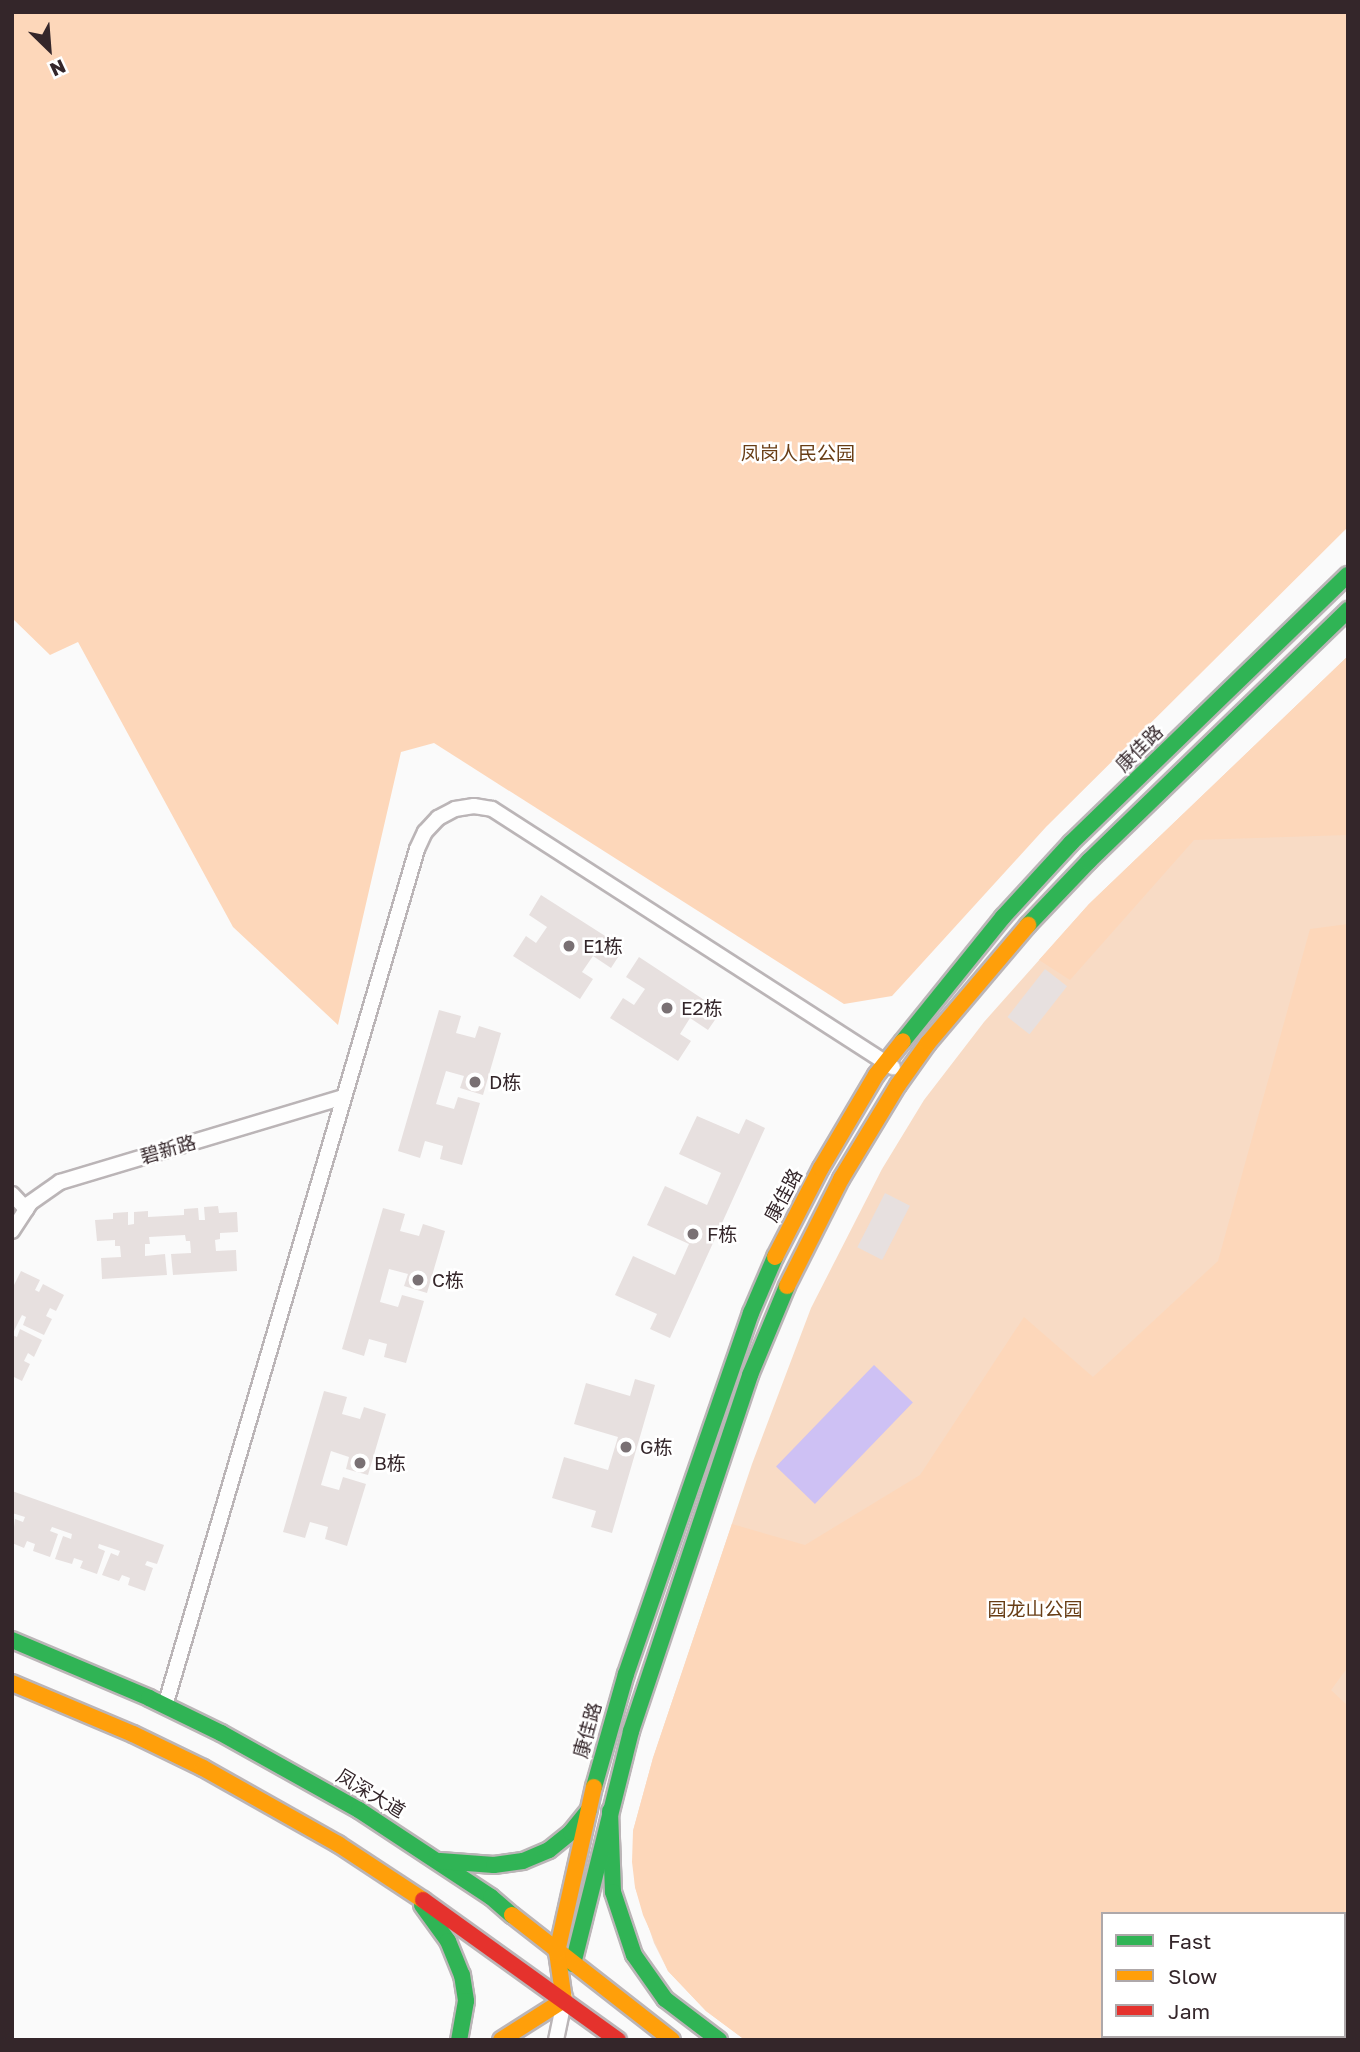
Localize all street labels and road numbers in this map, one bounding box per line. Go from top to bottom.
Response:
street label: 康佳路 [1111,720,1167,776]
street label: 碧新路 [137,1130,199,1168]
street label: 康佳路 [760,1164,806,1226]
street label: 康佳路 [568,1699,606,1761]
street label: 凤深大道 [333,1764,409,1822]

